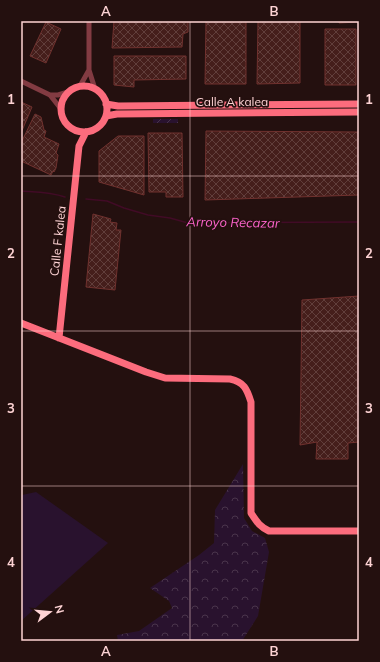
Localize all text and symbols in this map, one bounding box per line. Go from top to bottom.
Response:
text: A [101,3,111,19]
text: B [270,3,279,19]
text: 1 [7,91,15,107]
text: 1 [365,91,373,107]
street label: Calle A kalea [196,94,268,109]
street label: Calle F kalea [46,205,69,277]
water label: Arroyo Recazar [185,213,281,231]
text: 2 [7,245,15,261]
text: 2 [365,245,373,261]
text: 3 [7,400,15,416]
text: 3 [365,400,373,416]
text: 4 [7,554,15,570]
text: 4 [365,554,373,570]
north arrow [30,592,70,632]
text: N [52,603,67,615]
text: A [101,643,111,659]
text: B [270,643,279,659]

